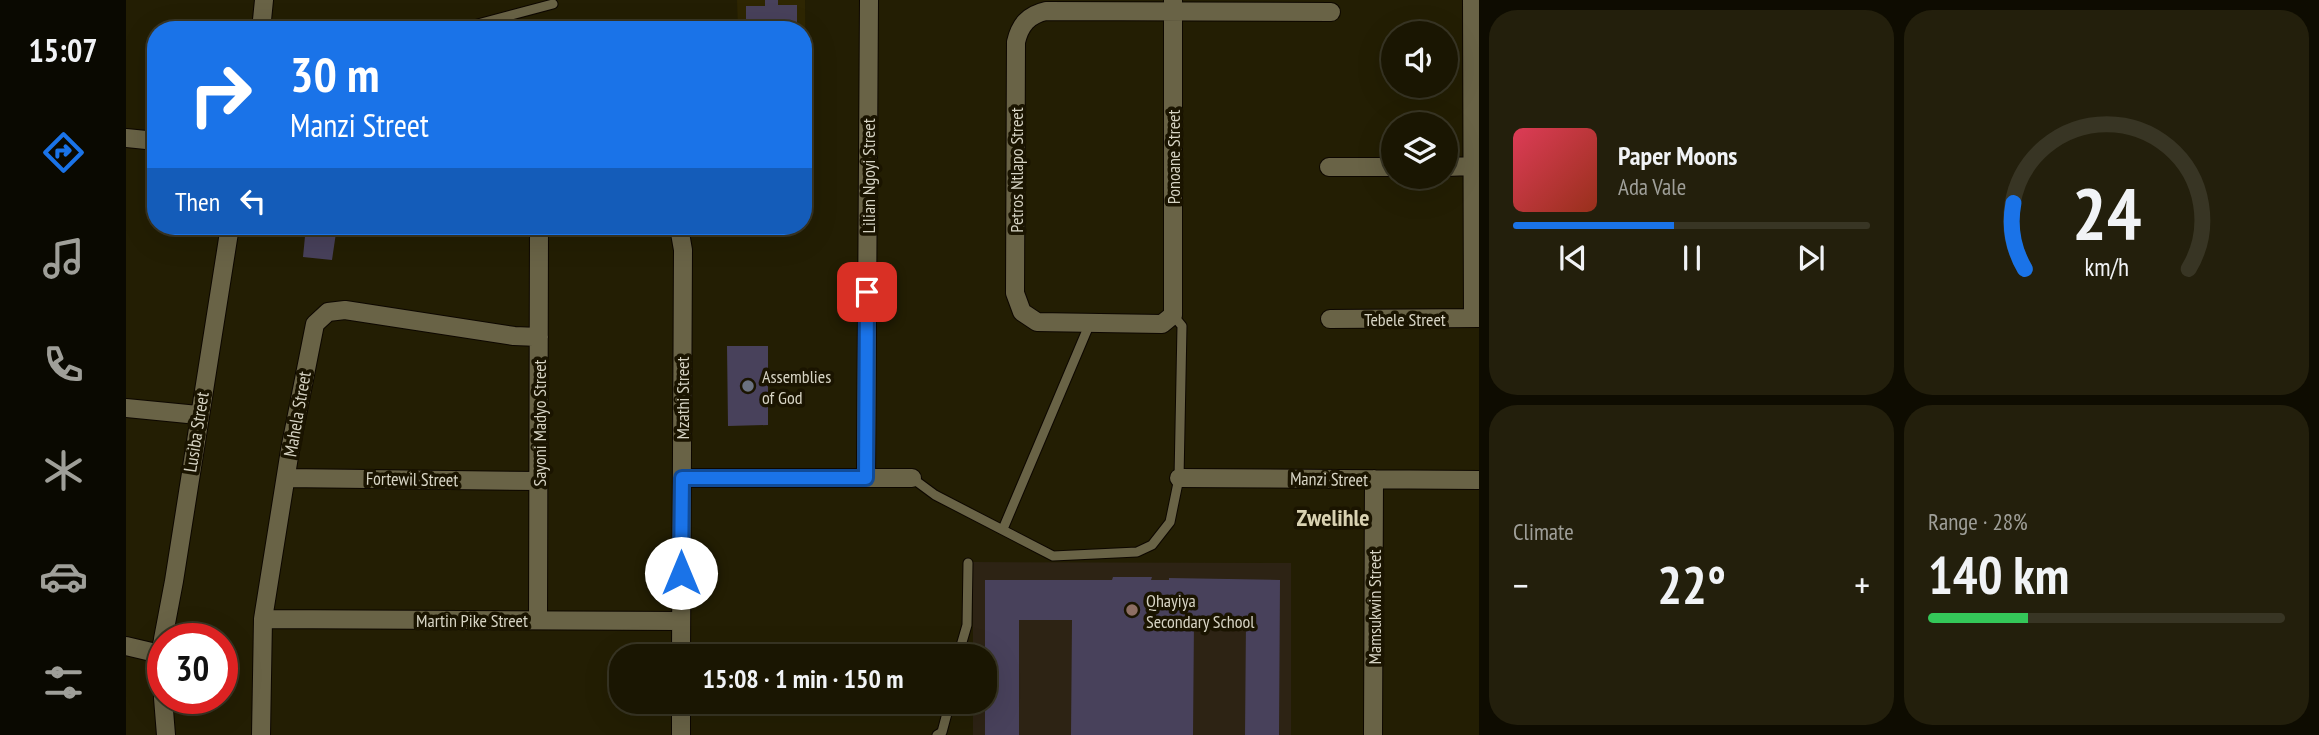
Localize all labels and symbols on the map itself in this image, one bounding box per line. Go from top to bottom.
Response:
street label: Petros Ntlapo Street [1005,107,1028,233]
street label: Ponoane Street [1162,110,1185,204]
street label: Lilian Ngoyi Street [857,118,880,234]
pin [837,262,897,322]
street label: Tebele Street [1364,308,1446,331]
street label: Mzathi Street [671,356,694,440]
street label: Sayoni Madyo Street [528,359,551,487]
place label: Assemblies of God [762,365,831,409]
street label: Mahela Street [278,369,316,459]
marker: Assemblies of God [740,378,756,394]
street label: Lusiba Street [178,390,214,474]
street label: Fortewil Street [366,467,458,491]
street label: Manzi Street [1290,467,1368,491]
district label: Zwelihle [1296,502,1370,533]
position arrow [644,536,718,610]
street label: Mamsukwin Street [1363,550,1386,664]
place label: Qhayiya Secondary School [1146,589,1255,633]
marker: Qhayiya Secondary School [1124,602,1140,618]
street label: Martin Pike Street [416,609,528,632]
speed limit sign: 30 [147,623,238,714]

